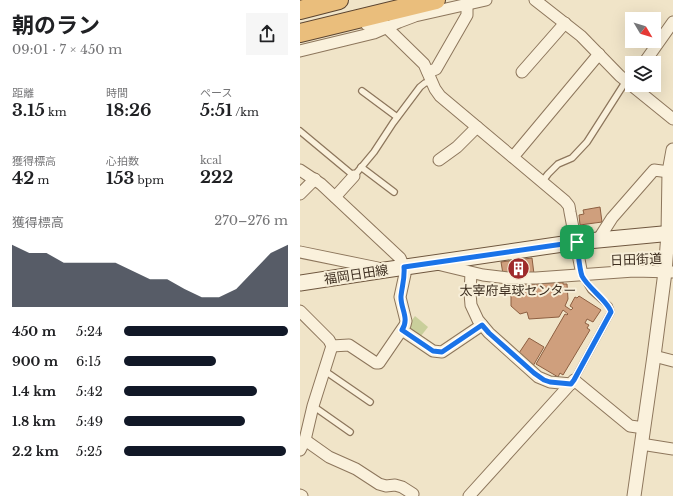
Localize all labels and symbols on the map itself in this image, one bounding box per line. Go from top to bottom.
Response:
north arrow [625,12,661,48]
pin [560,225,594,259]
street label: 日田街道 [610,250,662,269]
building icon: 太宰府卓球センター [505,255,531,281]
street label: 福岡日田線 [323,261,390,288]
place label: 太宰府卓球センター [459,282,577,299]

